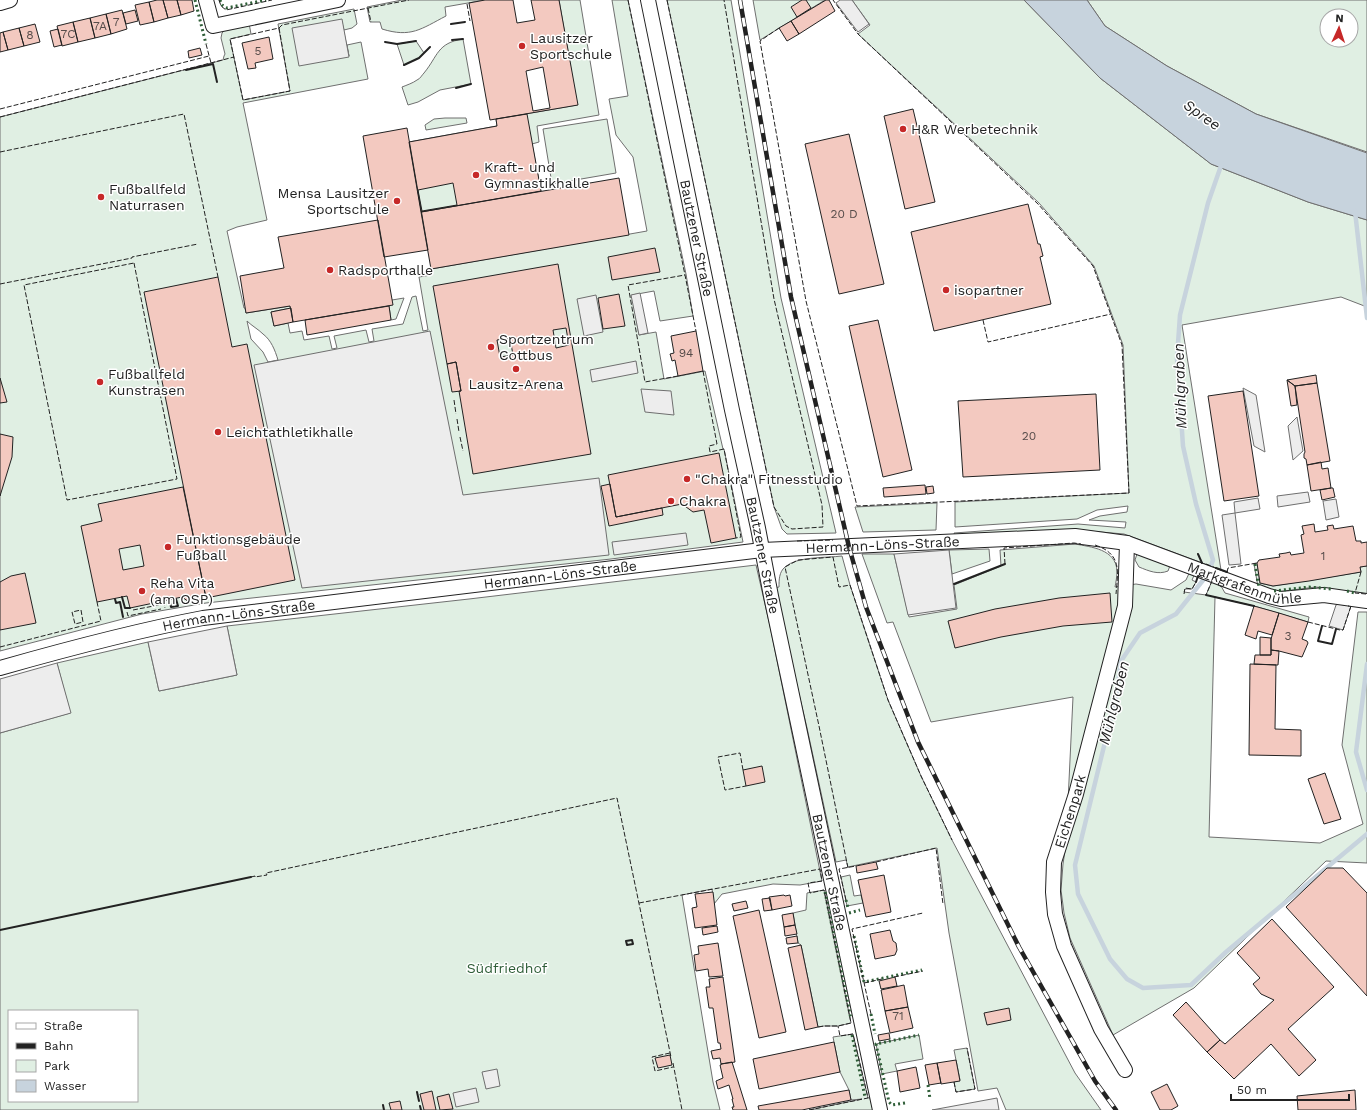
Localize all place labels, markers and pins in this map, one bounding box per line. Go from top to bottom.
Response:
place label: Lausitzer Sportschule [530,30,612,62]
marker: Lausitzer Sportschule [517,41,527,51]
place label: H&R Werbetechnik [911,121,1038,137]
marker: H&R Werbetechnik [898,124,908,134]
place label: Kraft- und Gymnastikhalle [484,159,589,191]
marker: Kraft- und Gymnastikhalle [471,170,481,180]
place label: Fußballfeld Naturrasen [109,181,186,213]
place label: Mensa Lausitzer Sportschule [278,185,389,217]
marker: Fußballfeld Naturrasen [96,192,106,202]
marker: Mensa Lausitzer Sportschule [392,196,402,206]
place label: Radsporthalle [338,262,433,278]
marker: Radsporthalle [325,265,335,275]
place label: isopartner [954,282,1024,298]
marker: isopartner [941,285,951,295]
place label: Sportzentrum Cottbus [499,331,594,363]
marker: Sportzentrum Cottbus [486,342,496,352]
marker: Lausitz-Arena [511,364,521,374]
place label: Fußballfeld Kunstrasen [108,366,185,398]
place label: Lausitz-Arena [469,376,564,392]
marker: Fußballfeld Kunstrasen [95,377,105,387]
place label: Leichtathletikhalle [226,424,353,440]
marker: Leichtathletikhalle [213,427,223,437]
place label: "Chakra" Fitnesstudio [695,471,843,487]
marker: "Chakra" Fitnesstudio [682,474,692,484]
place label: Chakra [679,493,727,509]
marker: Chakra [666,496,676,506]
place label: Funktionsgebäude Fußball [176,531,301,563]
marker: Funktionsgebäude Fußball [163,542,173,552]
place label: Reha Vita (am OSP) [150,575,214,607]
marker: Reha Vita (am OSP) [137,586,147,596]

